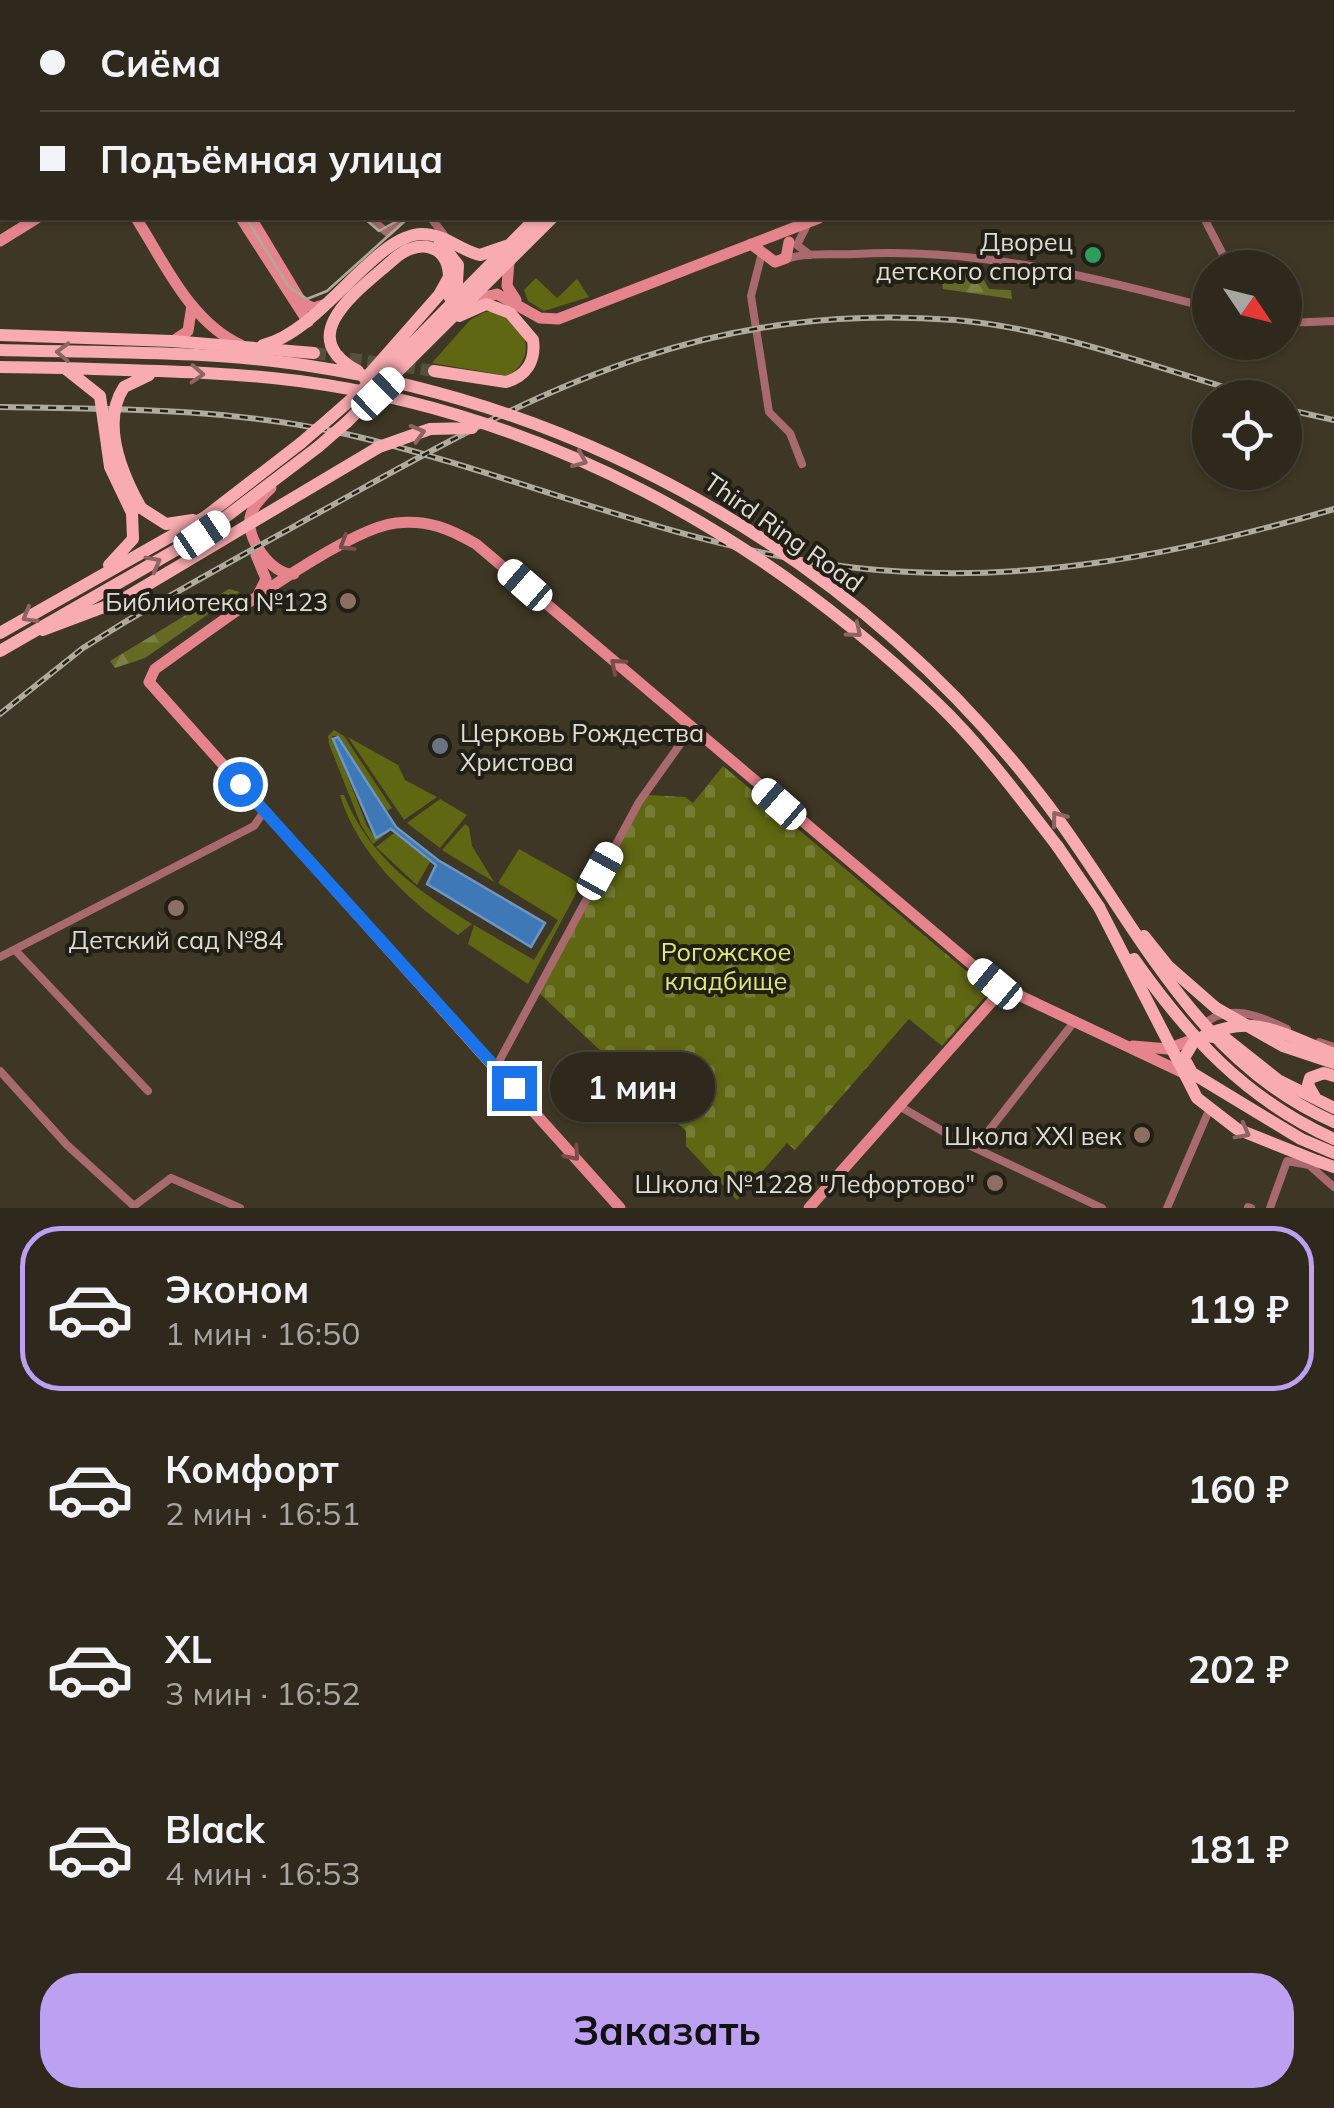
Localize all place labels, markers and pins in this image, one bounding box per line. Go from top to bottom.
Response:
place label: Дворец детского спорта [876,226,1073,286]
marker: Дворец детского спорта [1082,244,1104,266]
place label: Библиотека №123 [105,586,328,617]
marker: Библиотека №123 [337,590,359,612]
place label: Церковь Рождества Христова [460,717,704,777]
marker: Церковь Рождества Христова [429,735,451,757]
marker: Детский сад №84 [165,897,187,919]
place label: Детский сад №84 [69,924,283,955]
place label: Школа XXI век [944,1120,1123,1151]
marker: Школа XXI век [1131,1124,1153,1146]
place label: Школа №1228 "Лефортово" [634,1168,975,1199]
marker: Школа №1228 "Лефортово" [984,1172,1006,1194]

